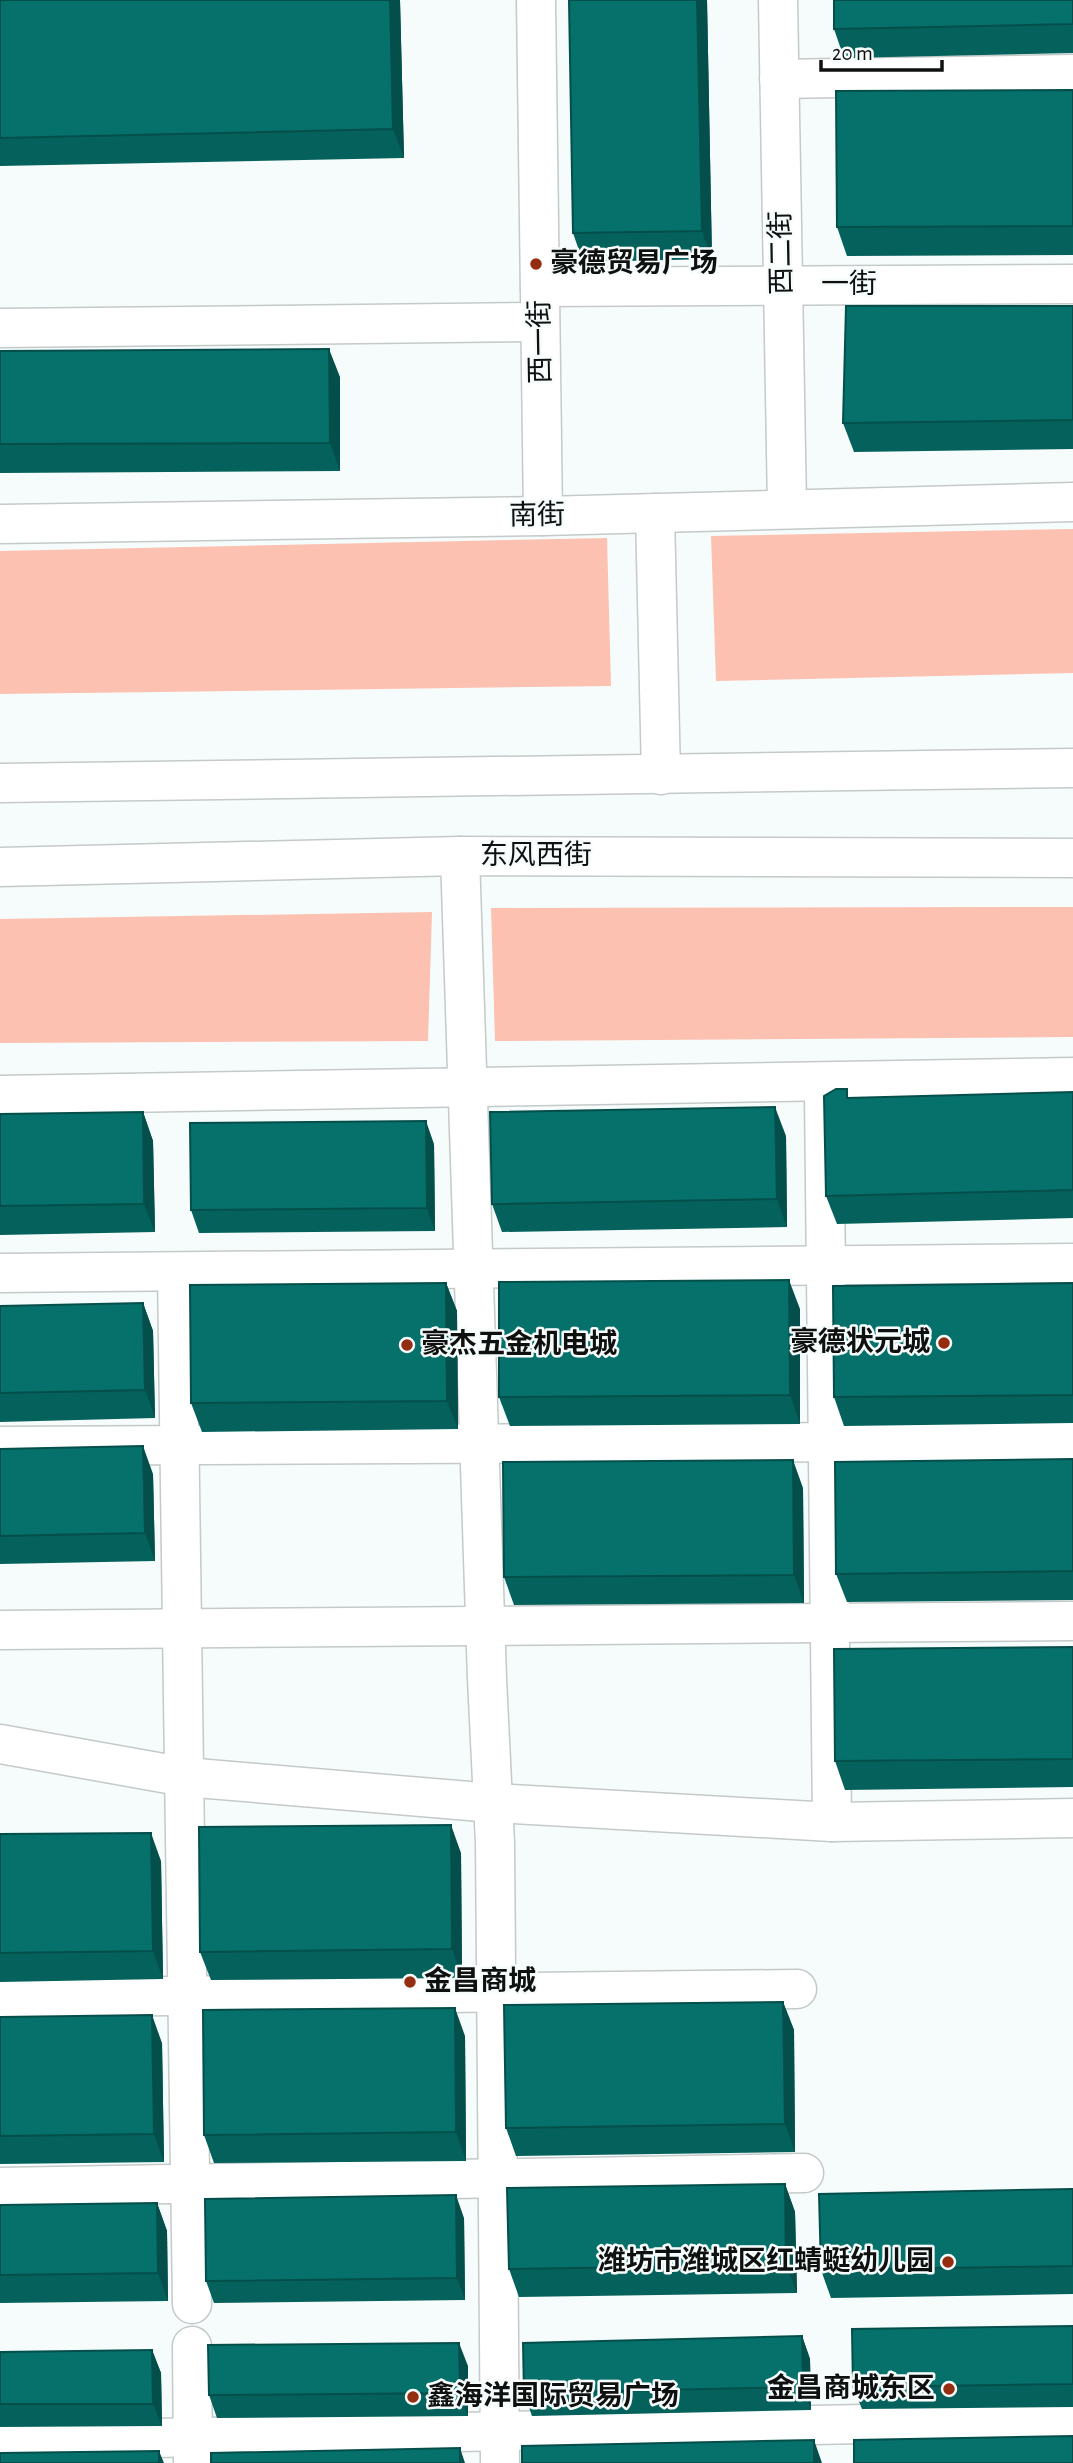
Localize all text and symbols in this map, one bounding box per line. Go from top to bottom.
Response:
scale bar [821,28,942,72]
text: 20 m [832,43,873,64]
street label: 西二街 [765,211,797,295]
place label: 豪德贸易广场 [550,247,718,278]
marker: 豪德贸易广场 [528,256,544,272]
street label: 一街 [821,269,877,299]
street label: 西一街 [524,300,556,384]
street label: 南街 [509,500,565,530]
street label: 东风西街 [480,840,592,870]
place label: 豪德状元城 [790,1326,930,1357]
place label: 豪杰五金机电城 [421,1328,617,1359]
marker: 豪德状元城 [936,1335,952,1351]
marker: 豪杰五金机电城 [399,1337,415,1353]
place label: 金昌商城 [424,1966,536,1996]
marker: 金昌商城 [402,1974,418,1990]
place label: 潍坊市潍城区红蜻蜓幼儿园 [598,2245,934,2276]
marker: 潍坊市潍城区红蜻蜓幼儿园 [940,2254,956,2270]
place label: 金昌商城东区 [767,2372,935,2403]
place label: 鑫海洋国际贸易广场 [427,2380,679,2411]
marker: 金昌商城东区 [941,2381,957,2397]
marker: 鑫海洋国际贸易广场 [405,2389,421,2405]

